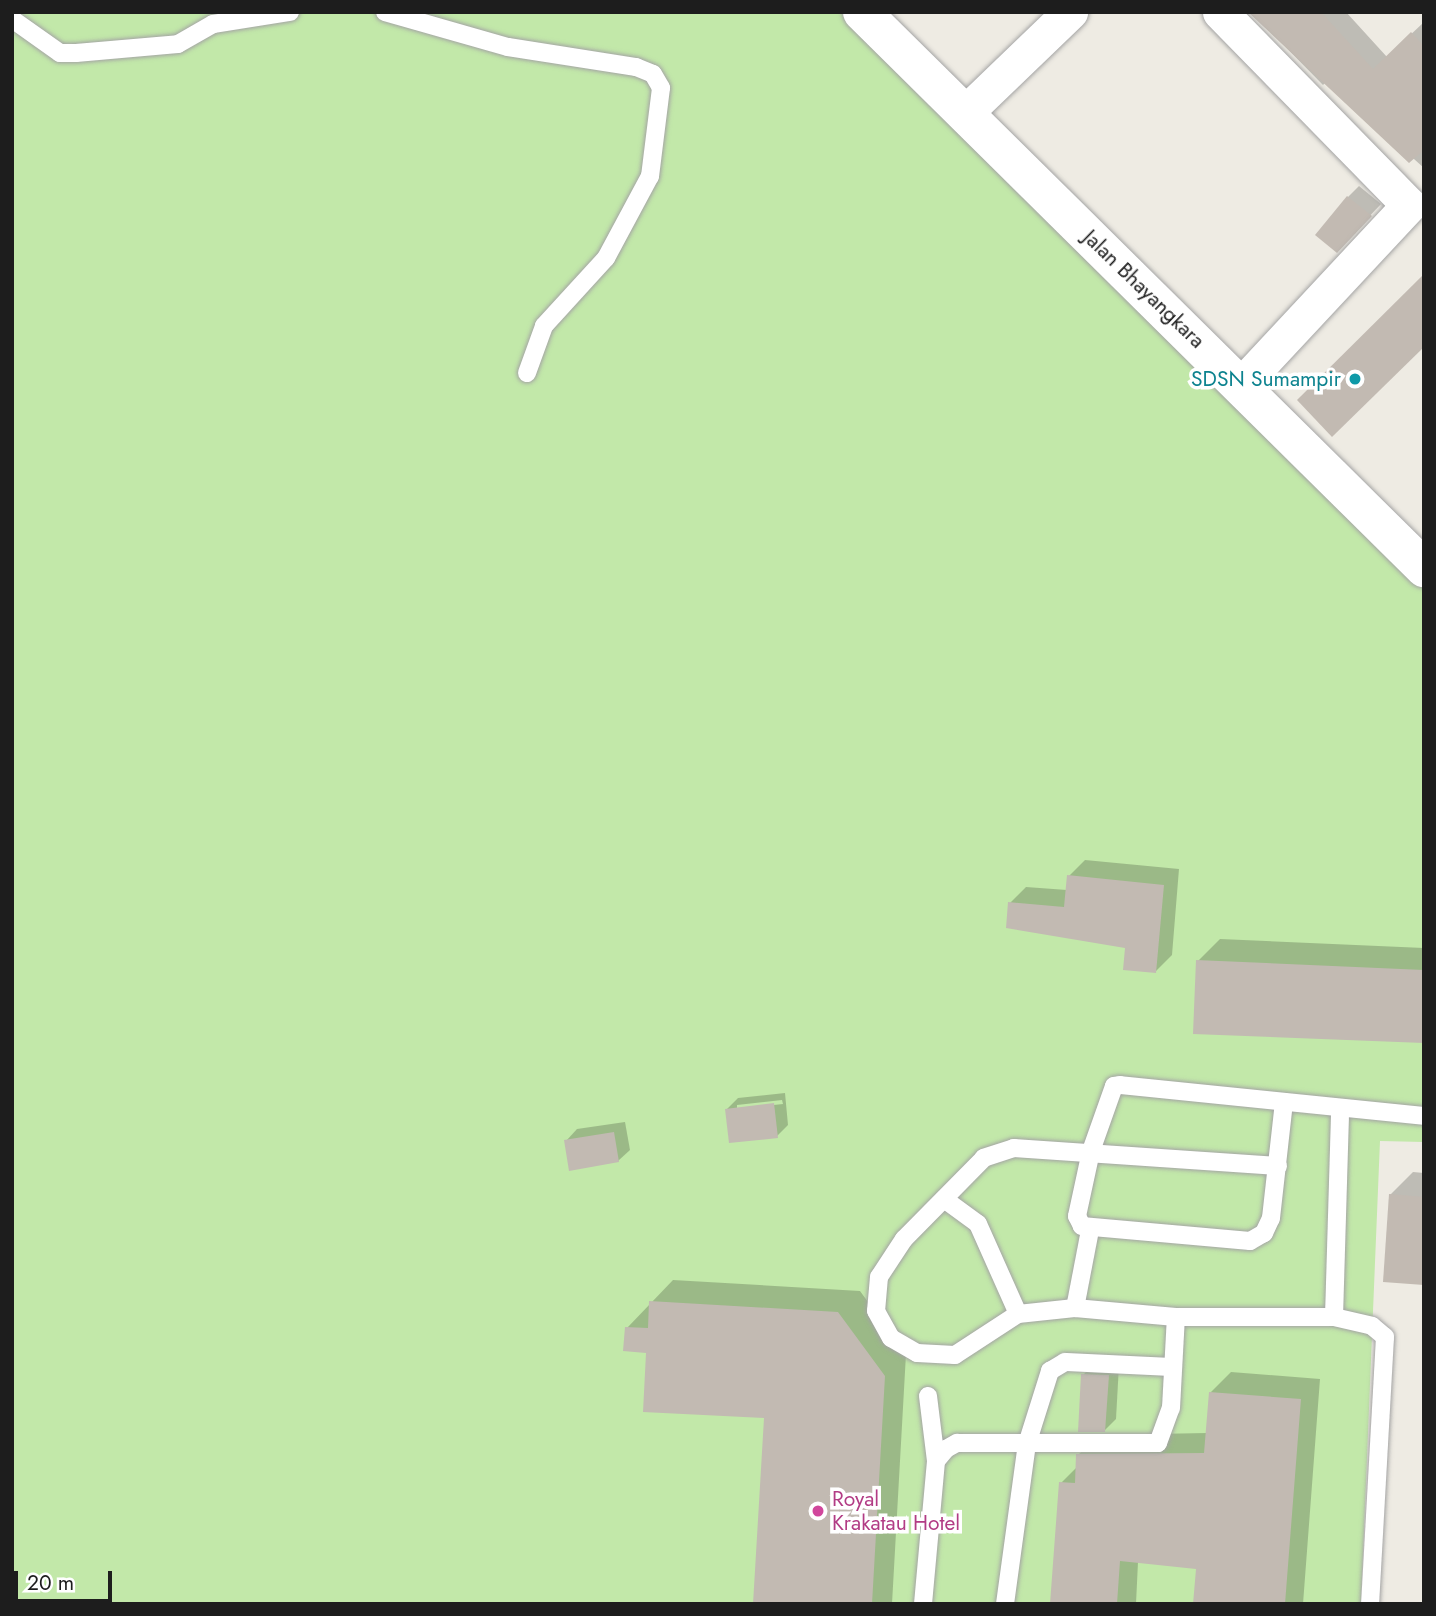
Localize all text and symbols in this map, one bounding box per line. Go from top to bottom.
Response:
street label: Jalan Bhayangkara [1078,225,1210,353]
place label: SDSN Sumampir [1191,366,1341,392]
marker: SDSN Sumampir [1347,371,1363,387]
place label: Royal Krakatau Hotel [832,1486,960,1536]
marker: Royal Krakatau Hotel [810,1503,826,1519]
scale bar [18,1556,116,1600]
text: 20 m [27,1568,74,1598]

